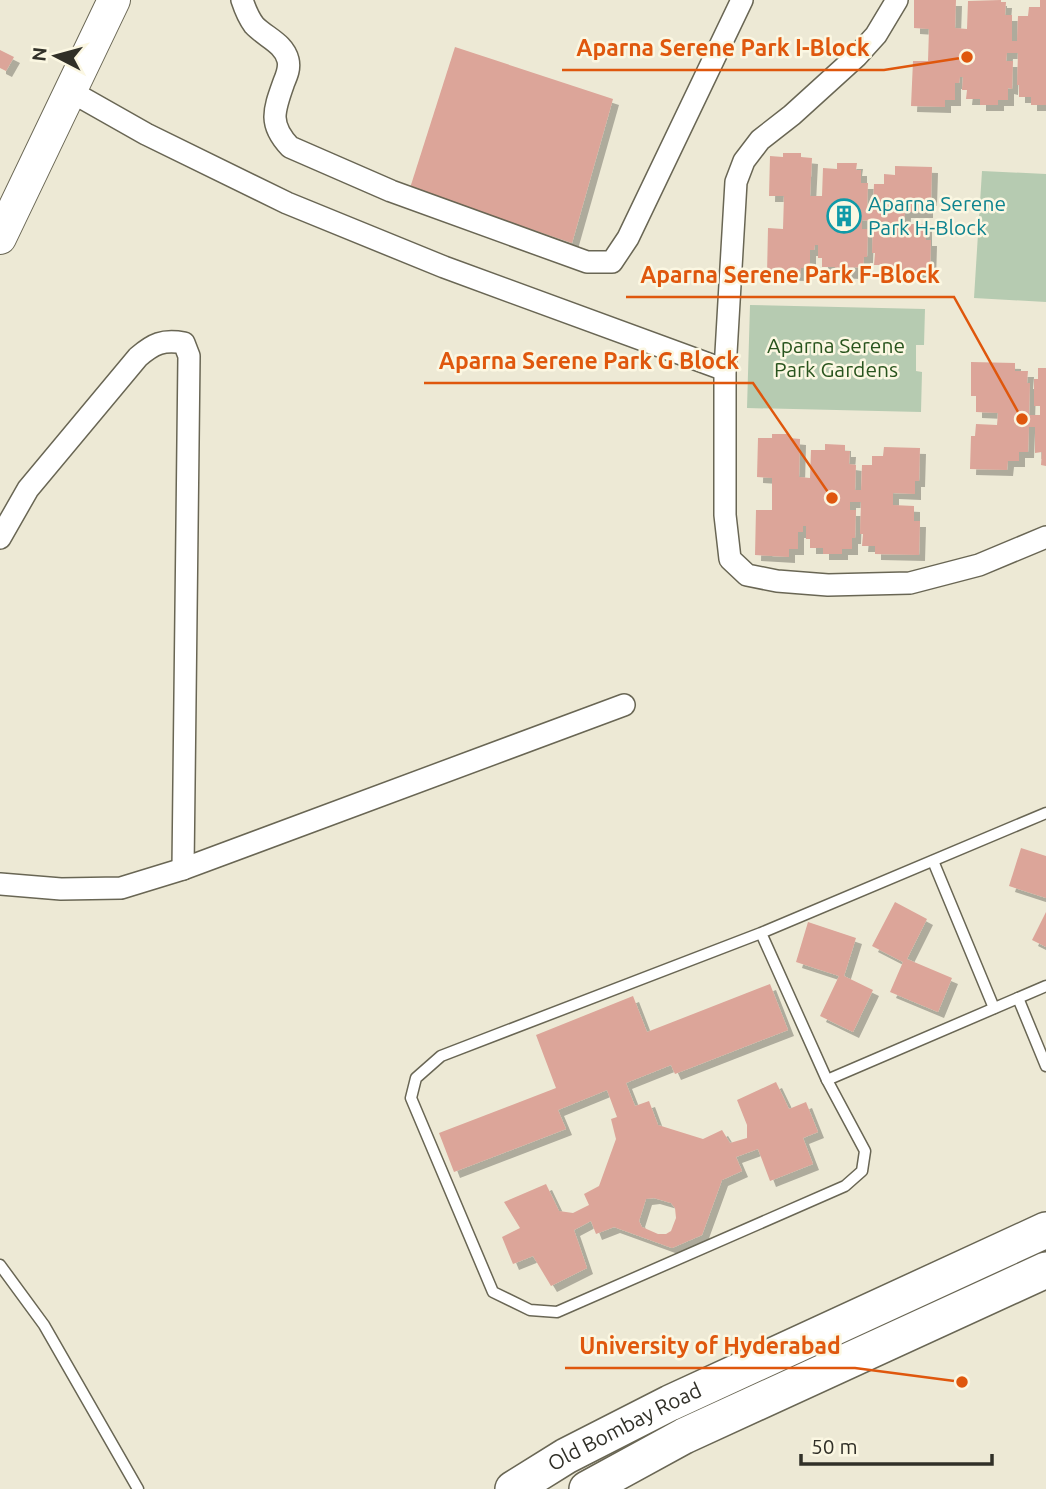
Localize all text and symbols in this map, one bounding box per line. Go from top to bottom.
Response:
north arrow [21,21,91,91]
callout: Aparna Serene Park I-Block [562,26,884,70]
text: Aparna Serene Park I-Block [576,35,870,60]
text: N [27,46,51,62]
place label: Aparna Serene Park H-Block [868,191,1006,239]
building icon: Aparna Serene Park H-Block [825,197,863,235]
callout: Aparna Serene Park F-Block [626,253,954,297]
text: Aparna Serene Park F-Block [640,262,940,287]
park label: Aparna Serene Park Gardens [767,333,905,381]
callout: Aparna Serene Park G Block [424,339,753,383]
text: Aparna Serene Park G Block [439,348,739,373]
callout: University of Hyderabad [565,1324,855,1368]
text: University of Hyderabad [579,1333,841,1358]
street label: Old Bombay Road [543,1377,705,1475]
scale bar [801,1422,992,1466]
text: 50 m [811,1434,858,1458]

